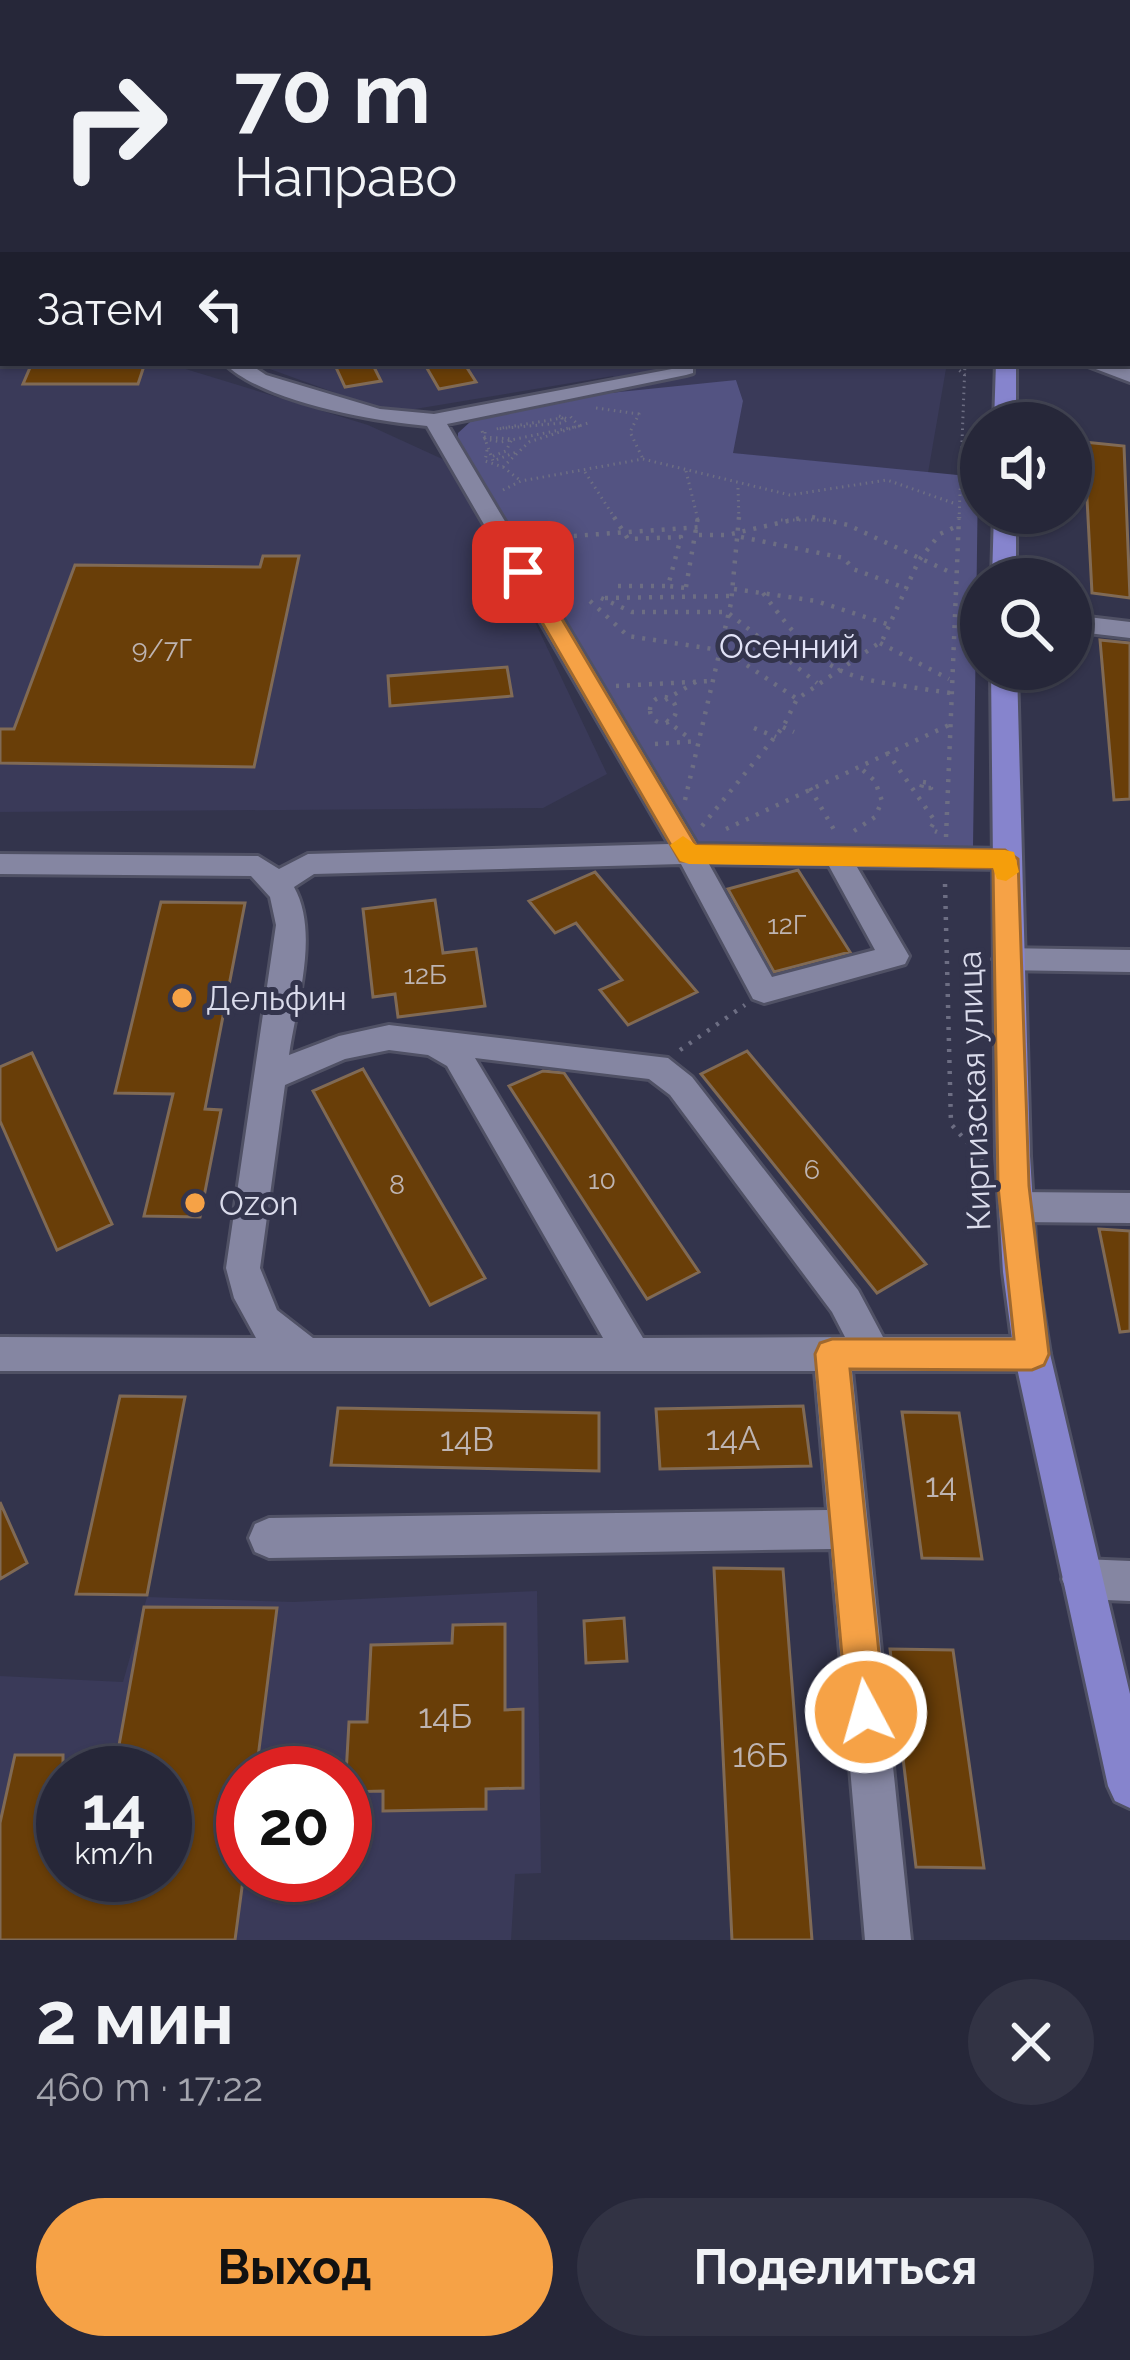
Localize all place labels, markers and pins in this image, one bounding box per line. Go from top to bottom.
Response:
pin [472,521,574,623]
place label: Дельфин [206,979,347,1018]
marker: Дельфин [169,985,195,1011]
place label: Ozon [219,1184,299,1223]
marker: Ozon [182,1190,208,1216]

